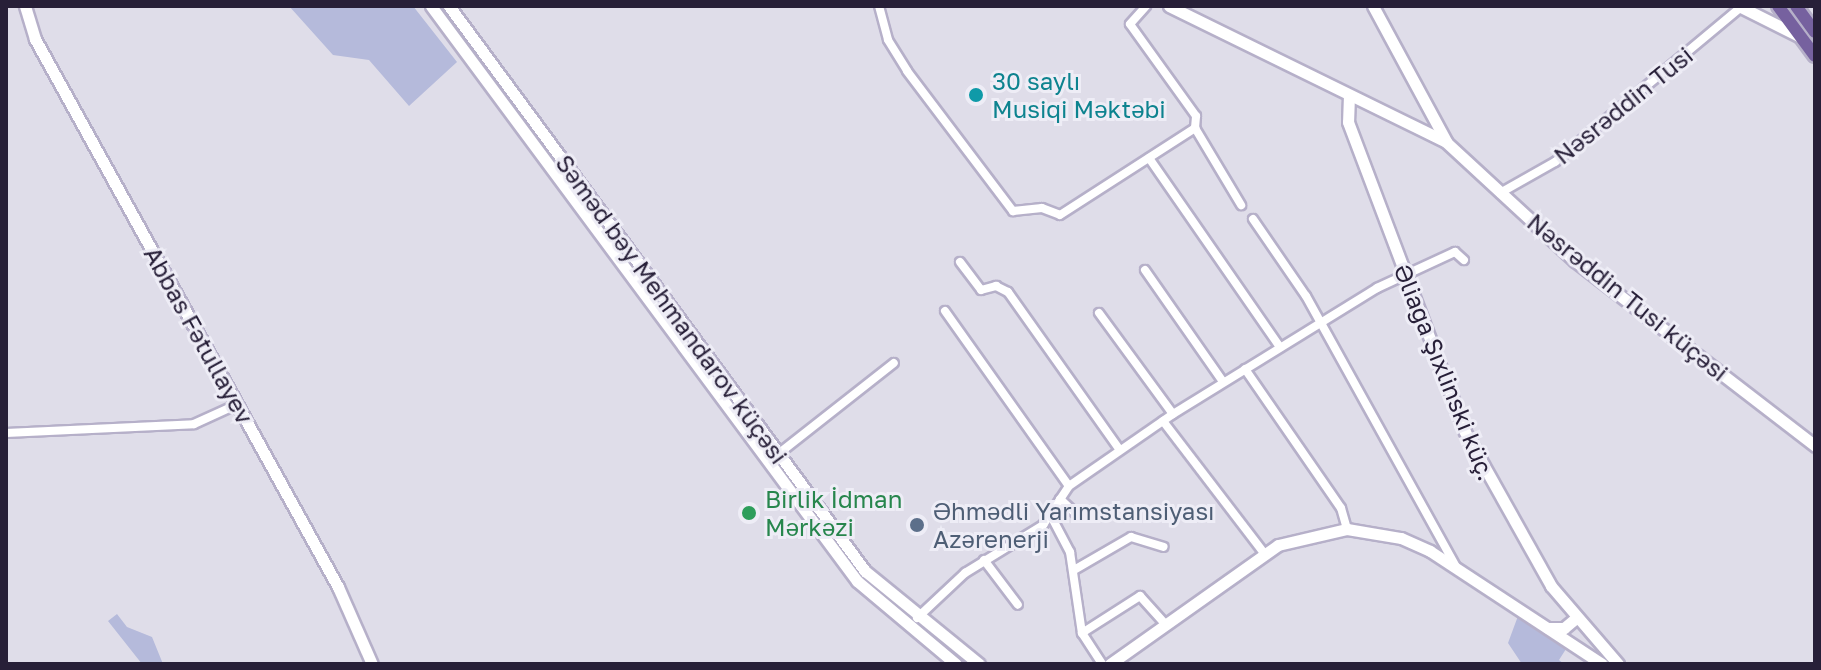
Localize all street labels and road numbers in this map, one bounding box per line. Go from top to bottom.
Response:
street label: Nəsrəddin Tusi [1548,40,1698,170]
street label: Səməd bəy Mehmandarov küçəsi [550,149,794,469]
street label: Nəsrəddin Tusi küçəsi [1522,207,1734,387]
street label: Abbas Fətullayev [138,241,260,429]
street label: Əliağa Şıxlinski küç. [1388,260,1502,484]

